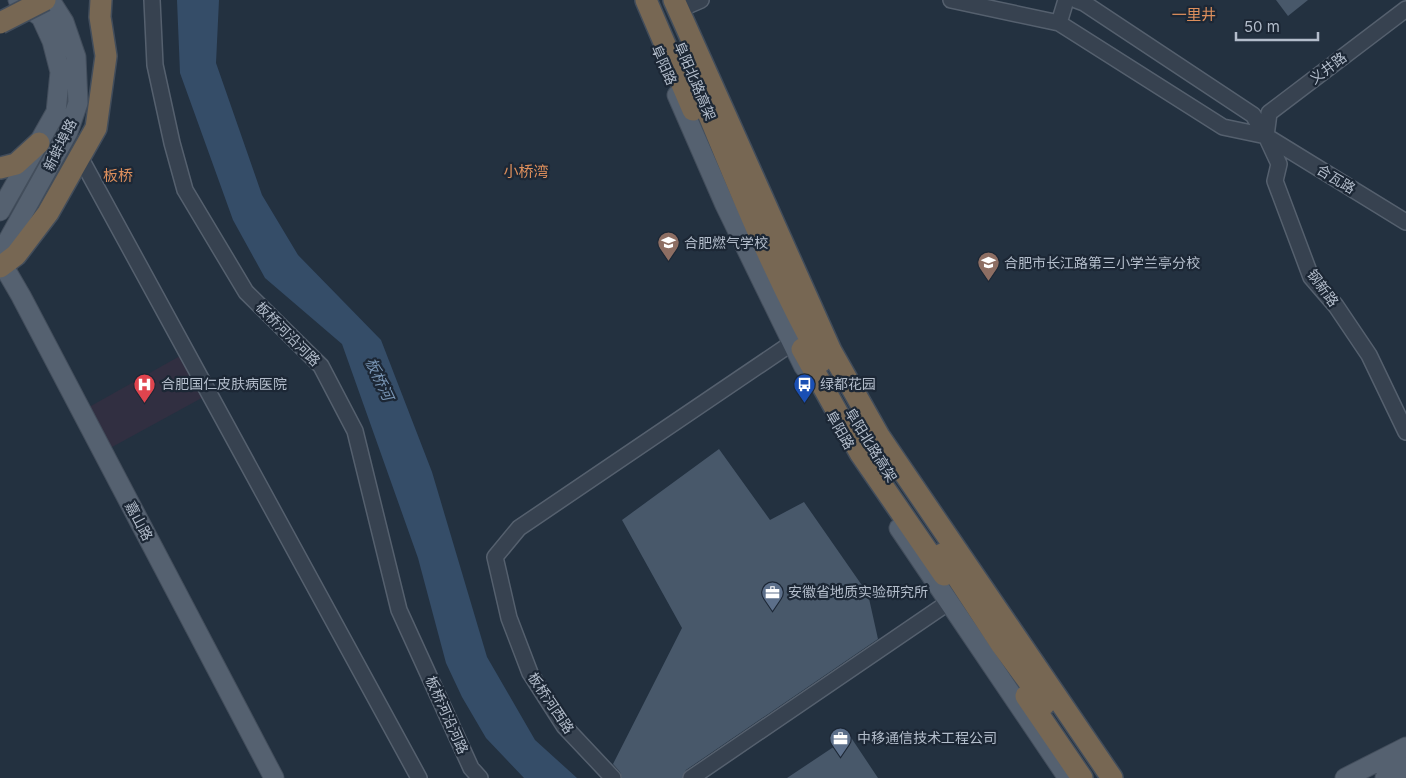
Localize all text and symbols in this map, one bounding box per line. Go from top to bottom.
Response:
district label: 一里井 [1171,5,1217,24]
scale bar [1236,10,1318,42]
text: 50 m [1244,17,1280,36]
street label: 阜阳北路高架 [671,39,720,123]
street label: 阜阳路 [648,42,681,87]
street label: 义井路 [1306,48,1350,87]
street label: 新蚌埠路 [40,116,79,174]
street label: 合瓦路 [1314,160,1359,197]
district label: 小桥湾 [503,162,549,181]
district label: 板桥 [103,166,133,185]
school or university icon: 合肥燃气学校 [656,231,680,262]
place label: 合肥燃气学校 [684,234,768,251]
school or university icon: 合肥市长江路第三小学兰亭分校 [976,251,1000,282]
place label: 合肥市长江路第三小学兰亭分校 [1004,254,1200,271]
street label: 钢新路 [1304,266,1343,310]
street label: 板桥河沿河路 [253,298,324,369]
water label: 板桥河 [361,354,399,406]
hospital icon: 合肥国仁皮肤病医院 [133,372,157,403]
bus stop icon: 绿都花园 [792,372,816,403]
place label: 合肥国仁皮肤病医院 [161,375,287,392]
place label: 绿都花园 [820,375,876,392]
street label: 阜阳北路高架 [842,405,901,485]
street label: 阜阳路 [823,407,858,452]
street label: 嘉山路 [122,498,157,543]
office icon: 安徽省地质实验研究所 [760,580,784,611]
place label: 安徽省地质实验研究所 [788,583,928,600]
street label: 板桥河西路 [525,669,578,736]
street label: 板桥河沿河路 [423,673,472,757]
office icon: 中移通信技术工程公司 [829,726,853,757]
place label: 中移通信技术工程公司 [857,729,997,746]

